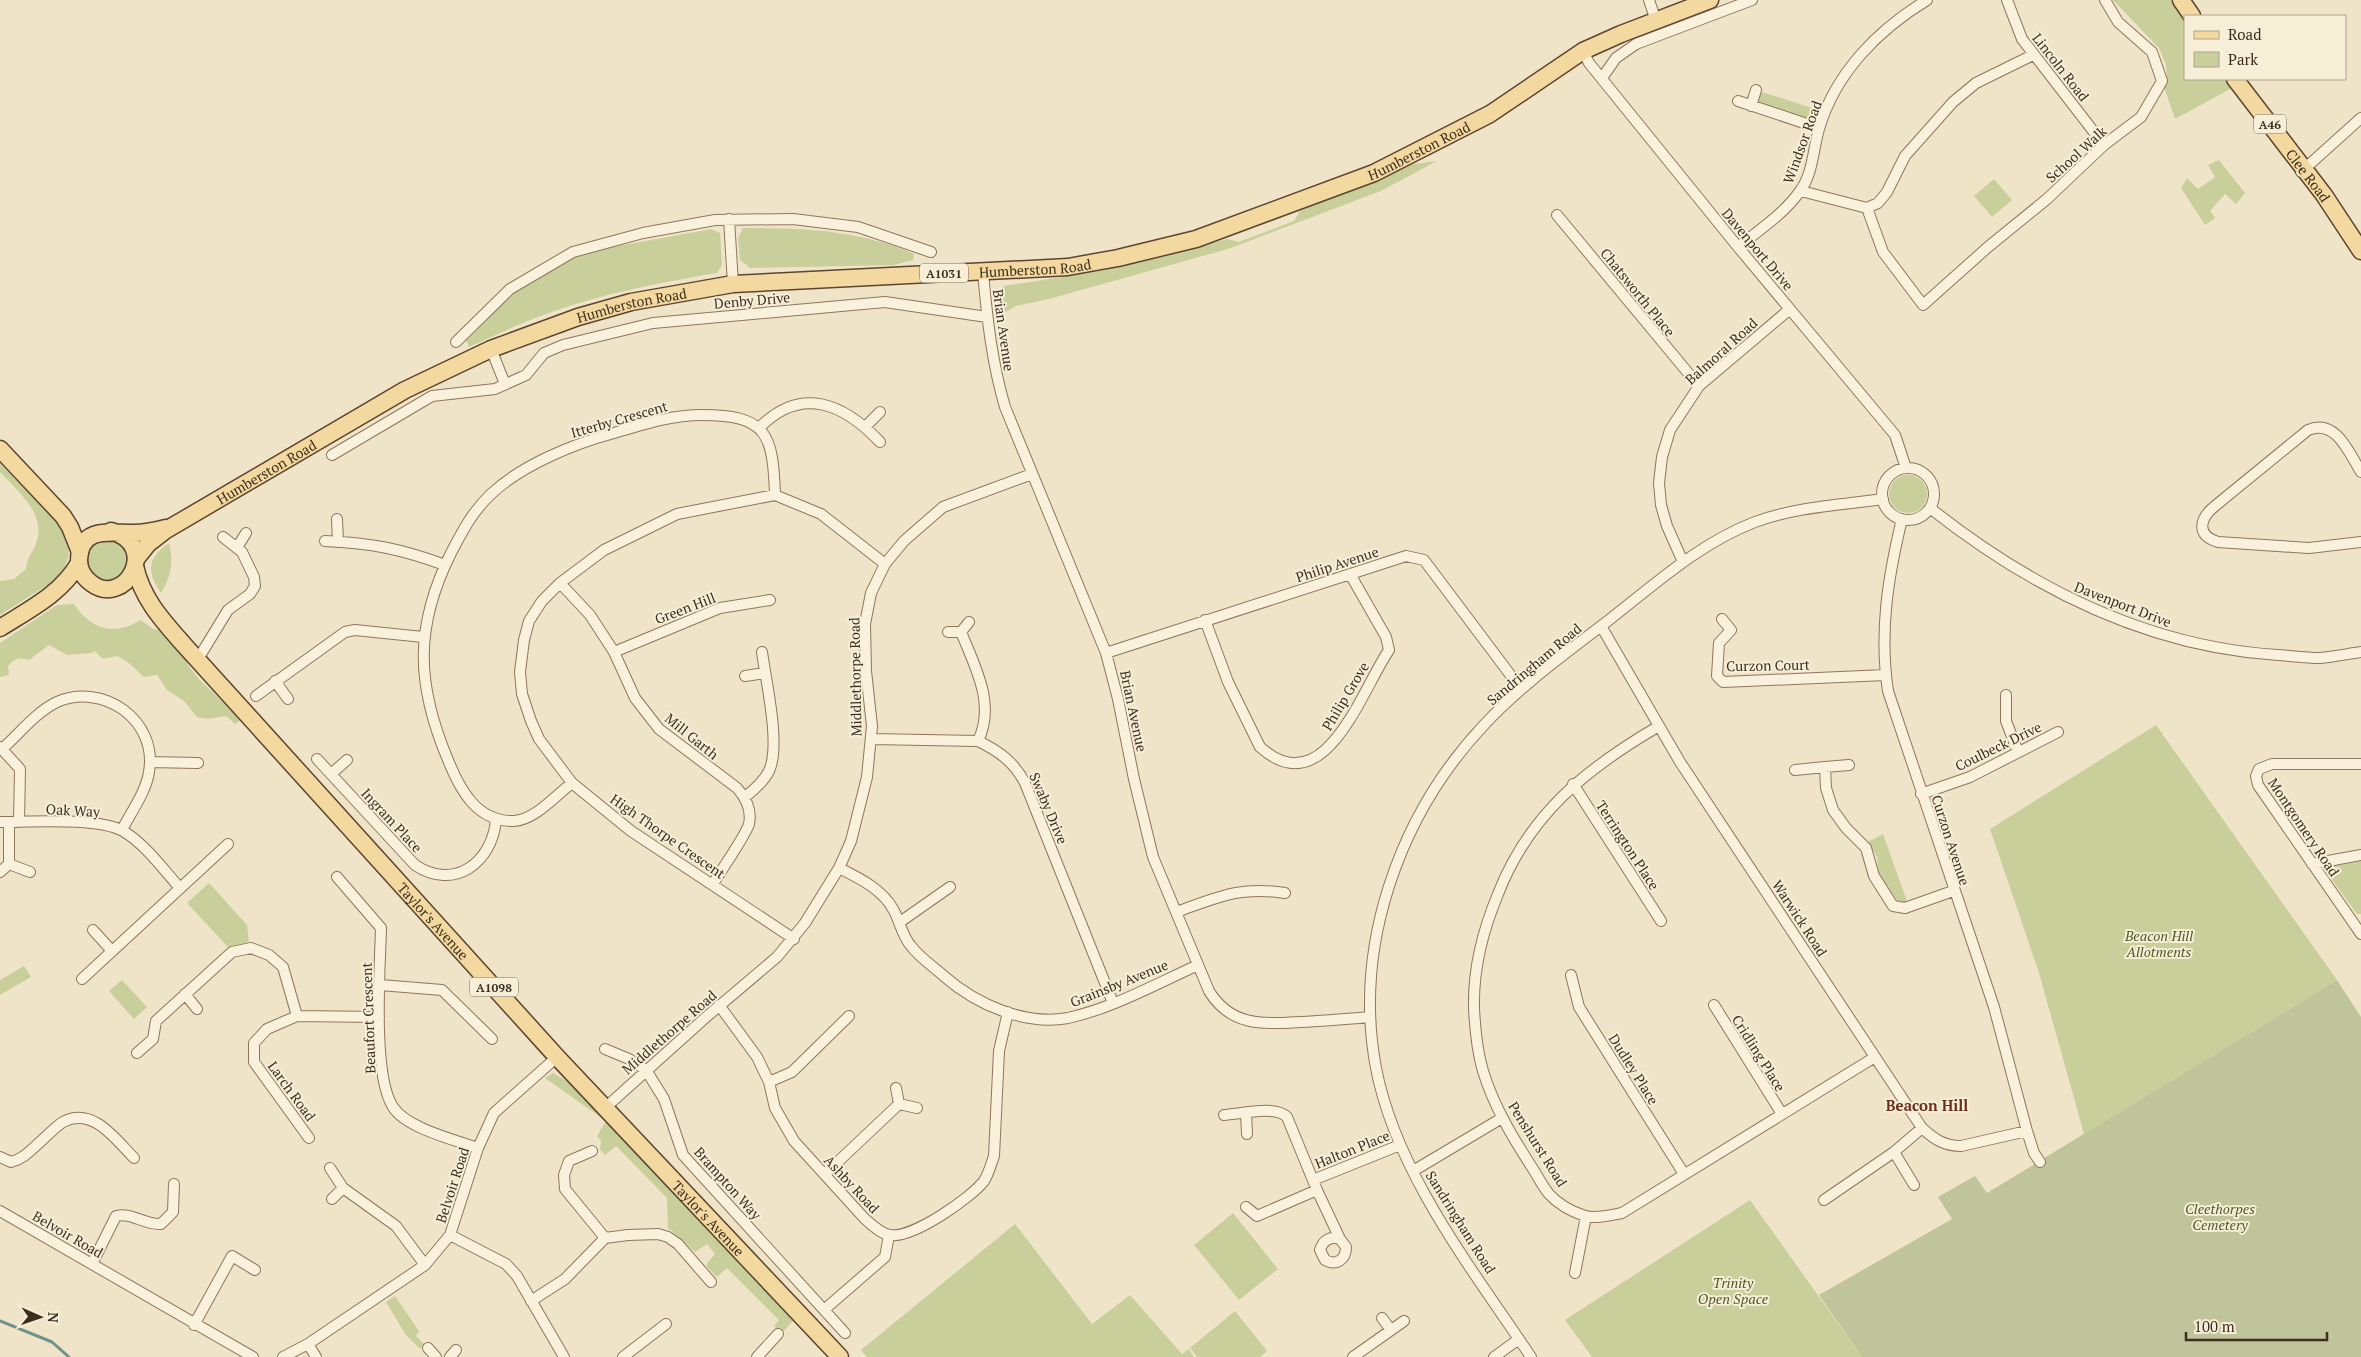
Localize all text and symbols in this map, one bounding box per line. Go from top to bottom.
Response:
legend [2184,15,2346,80]
text: Road [2228,24,2261,44]
street label: Lincoln Road [2028,29,2094,105]
text: Park [2228,49,2258,69]
street label: Windsor Road [1778,98,1826,186]
road number: A46 [2254,115,2286,134]
street label: Humberston Road [1365,116,1473,184]
street label: School Walk [2041,121,2111,186]
street label: Clee Road [2282,145,2335,205]
street label: Davenport Drive [1718,204,1798,294]
street label: Chatsworth Place [1596,244,1680,340]
street label: Humberston Road [978,254,1093,281]
road number: A1031 [920,264,968,282]
street label: Humberston Road [574,283,688,326]
street label: Denby Drive [713,287,791,313]
street label: Brian Avenue [989,288,1019,372]
street label: Balmoral Road [1681,313,1761,389]
street label: Itterby Crescent [568,396,670,442]
street label: Humberston Road [213,435,320,508]
street label: Philip Avenue [1293,542,1381,586]
street label: Davenport Drive [2072,577,2174,631]
street label: Green Hill [652,588,718,628]
street label: Middlethorpe Road [844,617,866,737]
street label: Sandringham Road [1483,619,1585,709]
street label: Curzon Court [1726,655,1811,675]
street label: Philip Grove [1317,658,1373,734]
street label: Brian Avenue [1116,669,1152,753]
street label: Mill Garth [661,709,723,763]
street label: Coulbeck Drive [1952,717,2044,775]
street label: Swaby Drive [1025,769,1073,847]
street label: Montgomery Road [2264,774,2344,880]
street label: Ingram Place [357,784,427,856]
street label: High Thorpe Crescent [607,789,730,883]
street label: Curzon Avenue [1927,792,1975,888]
street label: Terrington Place [1592,797,1664,893]
street label: Oak Way [45,799,102,821]
street label: Warwick Road [1768,876,1832,960]
street label: Taylor's Avenue [394,878,473,963]
park label: Beacon Hill Allotments [2124,926,2193,961]
street label: Grainsby Avenue [1067,955,1171,1011]
street label: Beaufort Crescent [357,961,379,1074]
road number: A1098 [470,978,518,996]
street label: Middlethorpe Road [618,986,720,1078]
street label: Cridling Place [1728,1011,1790,1095]
street label: Dudley Place [1605,1030,1663,1108]
street label: Larch Road [264,1057,320,1125]
district label: Beacon Hill [1886,1095,1968,1115]
street label: Penshurst Road [1504,1098,1572,1190]
street label: Halton Place [1312,1125,1392,1173]
street label: Brampton Way [690,1143,766,1224]
street label: Belvoir Road [431,1144,473,1225]
street label: Ashby Road [820,1151,884,1217]
street label: Sandringham Road [1422,1167,1500,1277]
street label: Taylor's Avenue [668,1176,749,1260]
park label: Cleethorpes Cemetery [2185,1199,2255,1234]
street label: Belvoir Road [29,1206,107,1262]
park label: Trinity Open Space [1698,1273,1769,1308]
north arrow [15,1292,65,1342]
scale bar [2186,1310,2327,1342]
text: N [44,1312,63,1323]
text: 100 m [2194,1316,2235,1336]

